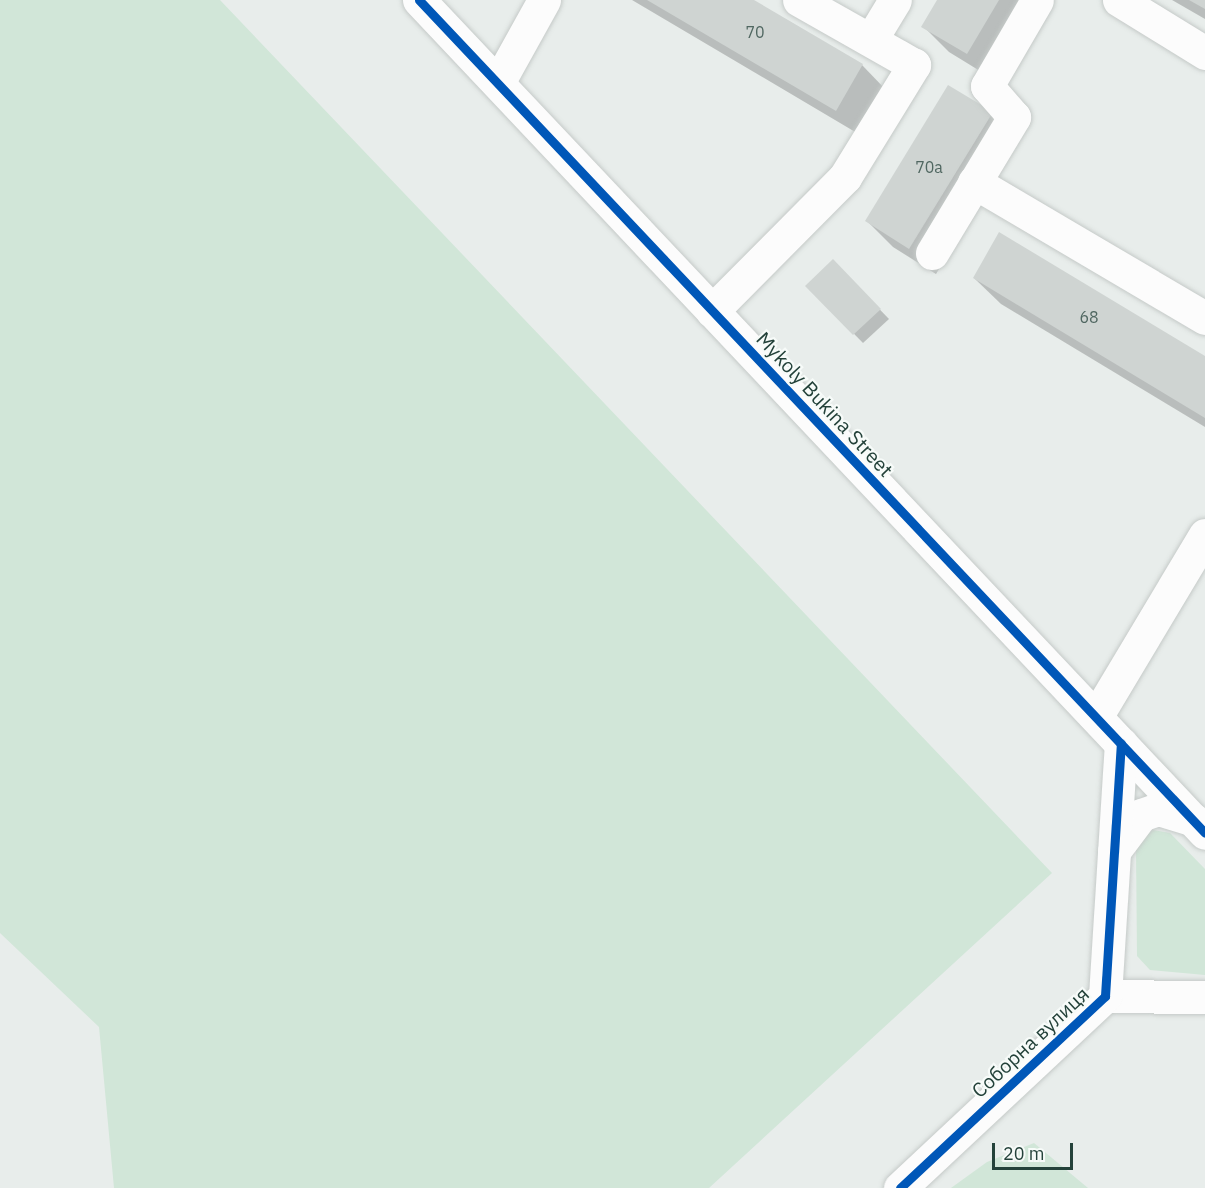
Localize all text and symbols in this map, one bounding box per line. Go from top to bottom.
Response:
house number: 70 [745,22,765,42]
house number: 70а [915,157,943,177]
house number: 68 [1079,307,1099,327]
street label: Mykoly Bukina Street [752,327,898,481]
street label: Соборна вулиця [966,982,1094,1102]
scale bar [995,1131,1076,1169]
text: 20 m [1003,1142,1045,1165]

